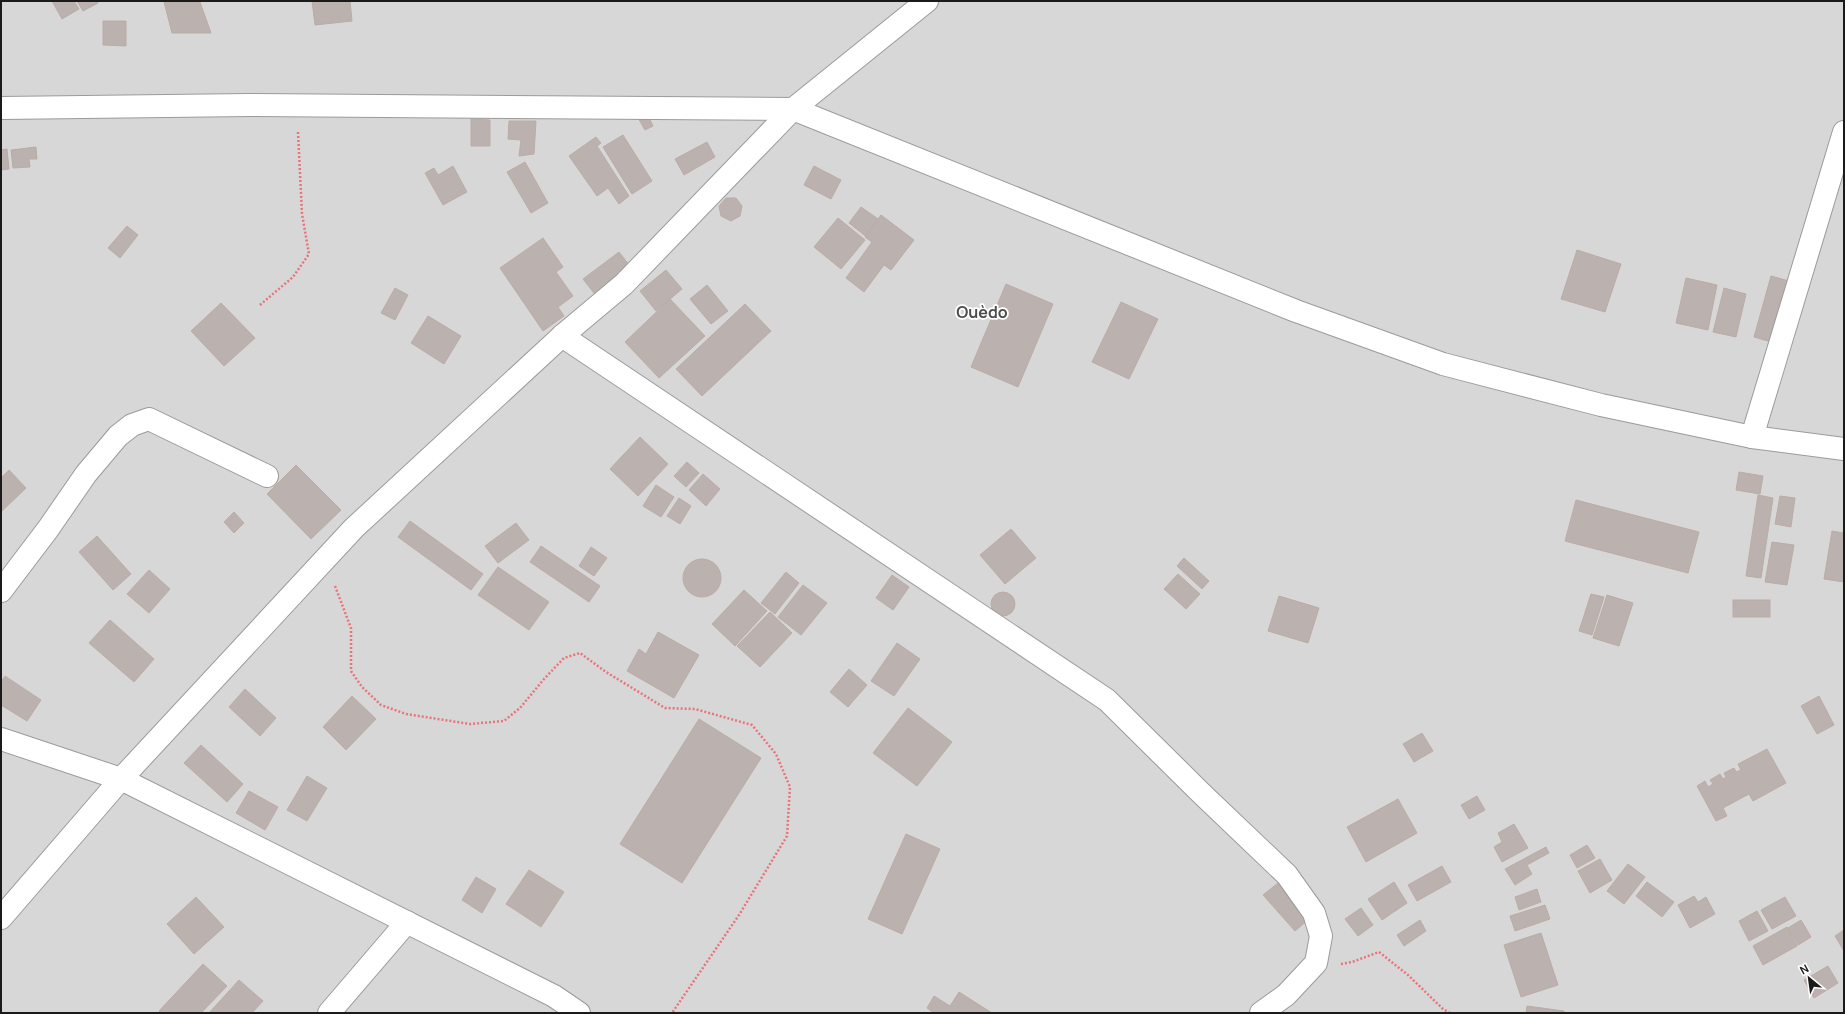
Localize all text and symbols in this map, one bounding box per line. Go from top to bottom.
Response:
district label: Ouèdo [956,301,1008,323]
north arrow [1789,958,1829,998]
text: N [1797,960,1811,977]

